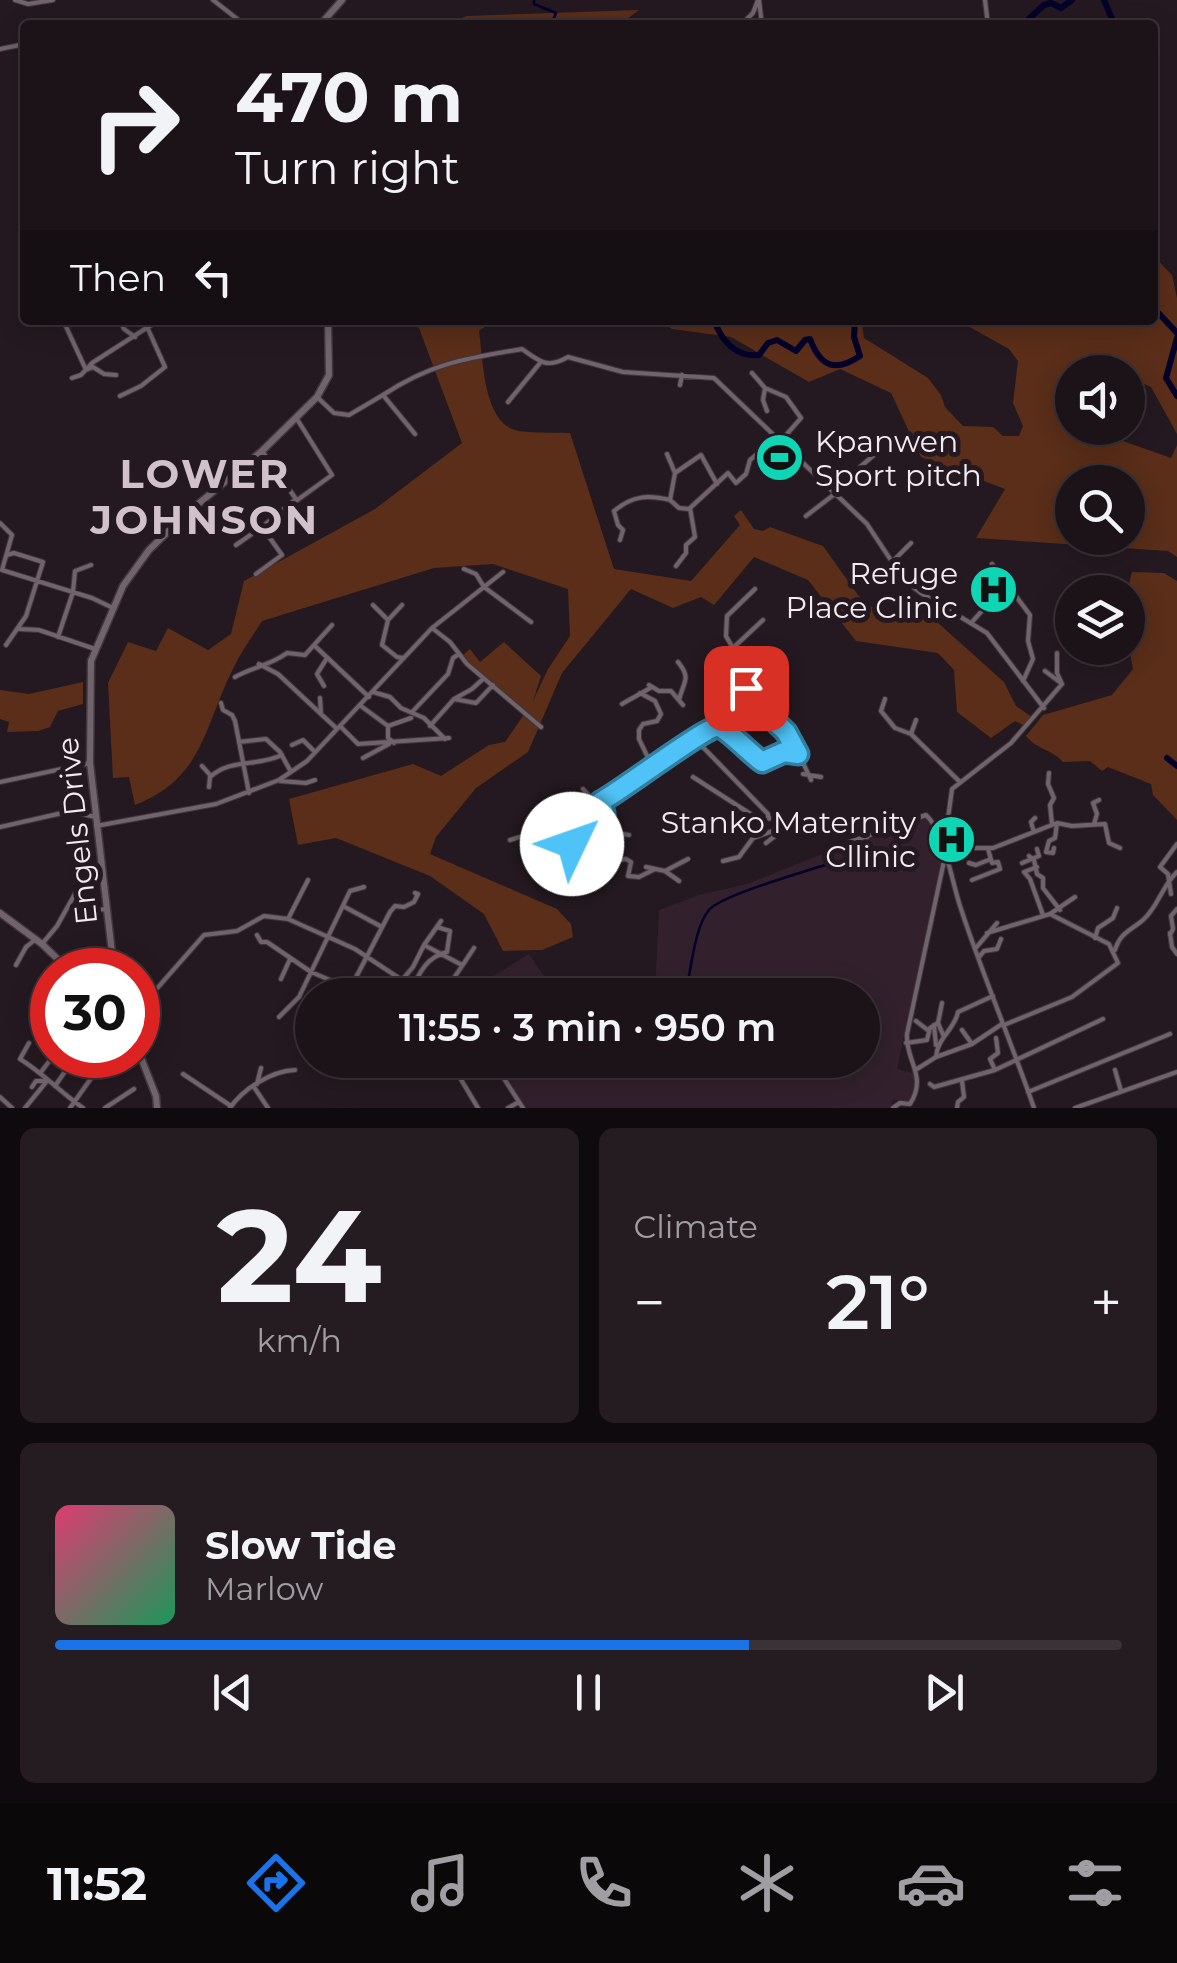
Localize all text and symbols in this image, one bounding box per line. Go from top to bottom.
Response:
text: 470 m [235,54,463,140]
icon: right [70,60,200,190]
text: Turn right [235,140,460,195]
icon: left [186,250,241,305]
text: Then [70,254,166,301]
map controls [1055,355,1145,665]
button: sound [1055,355,1145,445]
place label: Kpanwen Sport pitch [815,423,982,494]
sports icon: Kpanwen Sport pitch [754,432,806,484]
district label: LOWER JOHNSON [89,449,320,544]
button: search [1055,465,1145,555]
place label: Refuge Place Clinic [785,555,958,626]
hospital icon: Refuge Place Clinic [967,564,1019,616]
button: layers [1055,575,1145,665]
pin [704,646,789,731]
icon: arrive [719,661,774,716]
street label: Engels Drive [49,735,105,927]
position arrow [520,792,624,896]
place label: Stanko Maternity Cllinic [661,804,917,875]
hospital icon: Stanko Maternity Cllinic [925,813,977,865]
speed limit sign: 30 [30,948,160,1078]
text: 11:55 · 3 min · 950 m [399,1004,776,1051]
text: 24 [217,1176,382,1335]
text: Climate [634,1207,758,1246]
text: 21° [826,1256,930,1348]
text: − [634,1269,665,1336]
text: + [1090,1269,1122,1336]
text: km/h [257,1321,342,1360]
text: Slow Tide [205,1522,397,1569]
text: Marlow [205,1569,323,1608]
icon: previous [205,1665,260,1720]
icon: pause [561,1665,616,1720]
icon: next [917,1665,972,1720]
icon: directions [241,1848,311,1918]
icon: music [405,1848,475,1918]
icon: phone [569,1848,639,1918]
icon: climate [732,1848,802,1918]
icon: car [896,1848,966,1918]
icon: filters [1060,1848,1130,1918]
text: 11:52 [47,1856,147,1911]

